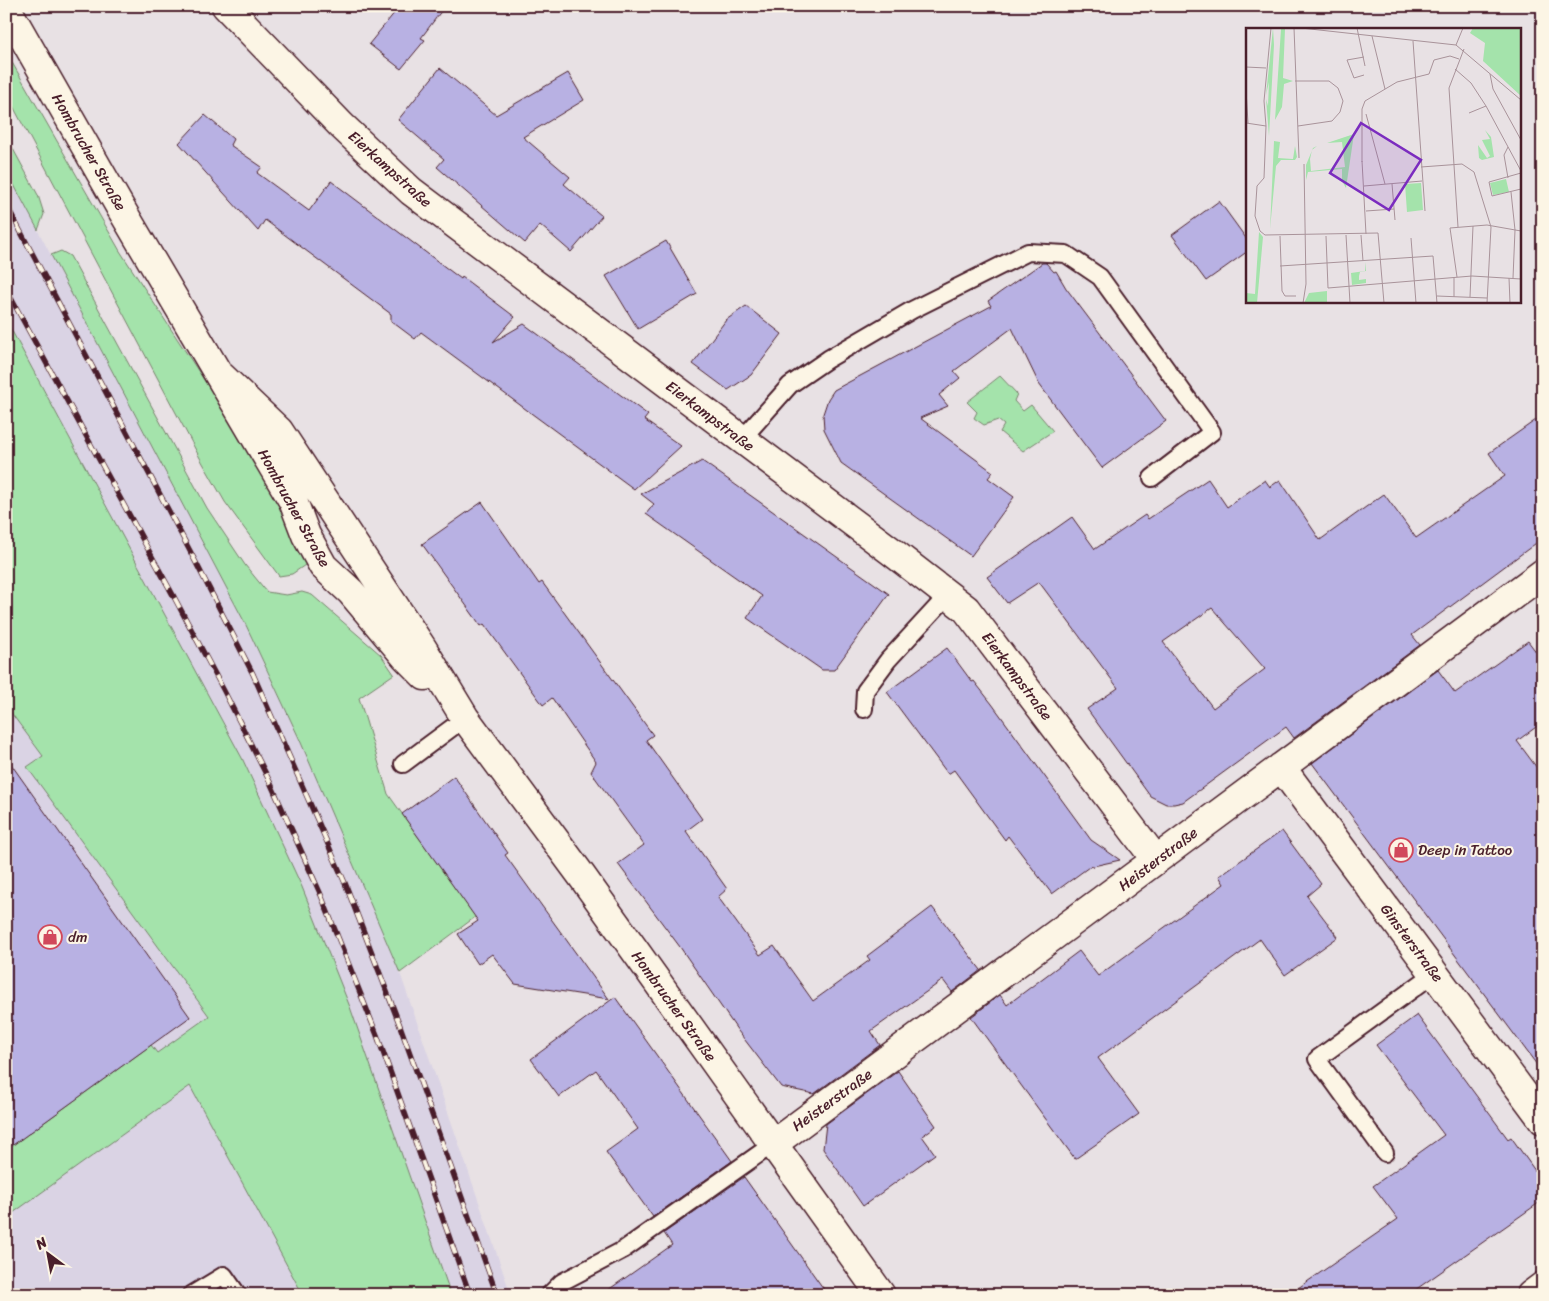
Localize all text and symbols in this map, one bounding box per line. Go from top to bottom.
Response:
inset map [1246,28,1522,302]
street label: Hombrucher Straße [45,88,133,216]
street label: Eierkampstraße [342,124,438,214]
street label: Eierkampstraße [660,374,760,458]
street label: Hombrucher Straße [251,444,338,572]
street label: Eierkampstraße [975,626,1059,726]
street label: Heisterstraße [1112,820,1204,898]
shop icon: Deep in Tattoo [1388,837,1414,863]
place label: Deep in Tattoo [1418,837,1513,863]
street label: Ginsterstraße [1374,898,1451,988]
shop icon: dm [37,924,63,950]
place label: dm [68,924,87,950]
street label: Hombrucher Straße [625,945,724,1067]
street label: Heisterstraße [786,1062,878,1138]
north arrow [22,1228,72,1278]
text: N [30,1230,52,1257]

